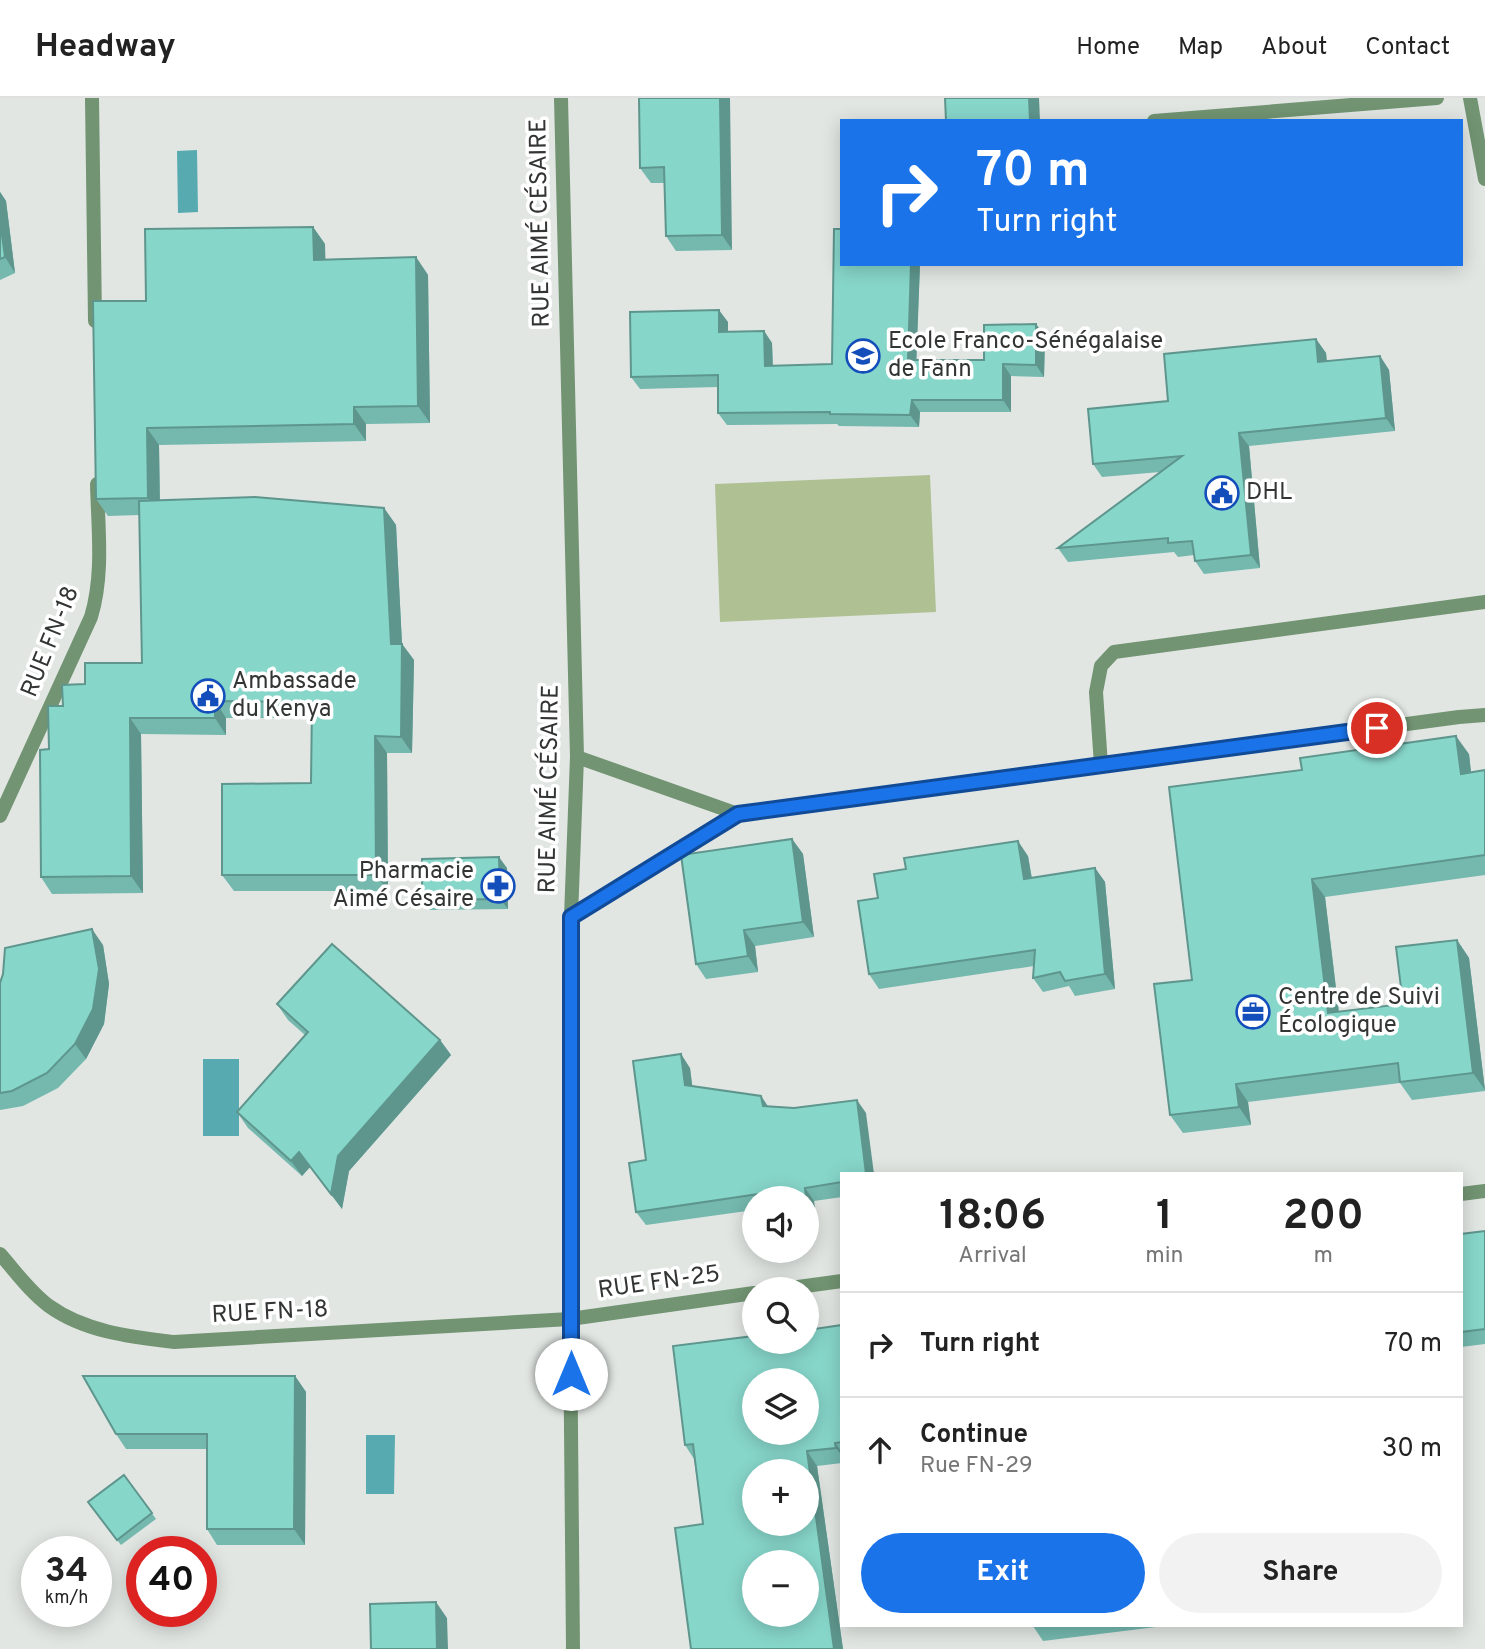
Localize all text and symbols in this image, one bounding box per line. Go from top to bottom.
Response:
text: Headway [35,27,176,69]
text: Home [1076,33,1140,63]
text: Map [1178,33,1223,63]
text: About [1261,33,1327,63]
text: Contact [1365,33,1450,63]
street label: RUE AIMÉ CÉSAIRE [522,118,558,328]
text: 70 m [976,142,1090,204]
icon: right [861,147,952,238]
text: Turn right [976,203,1118,243]
place label: Ecole Franco-Sénégalaise de Fann [888,327,1163,385]
school or university icon: Ecole Franco-Sénégalaise de Fann [844,337,882,375]
public building icon: DHL [1203,474,1241,512]
place label: DHL [1246,478,1292,508]
street label: RUE FN-18 [15,582,87,702]
place label: Ambassade du Kenya [232,667,357,725]
public building icon: Ambassade du Kenya [189,677,227,715]
street label: RUE AIMÉ CÉSAIRE [531,684,567,894]
pin [1347,698,1407,758]
icon: arrive [1358,709,1396,747]
place label: Pharmacie Aimé Césaire [332,857,474,915]
pharmacy icon: Pharmacie Aimé Césaire [479,867,517,905]
place label: Centre de Suivi Écologique [1278,983,1440,1041]
office icon: Centre de Suivi Écologique [1234,993,1272,1031]
map controls [742,1186,819,1627]
button: sound [742,1186,819,1263]
text: 18:06 [939,1191,1046,1244]
text: 1 [1156,1191,1173,1244]
text: 200 [1283,1191,1364,1244]
text: Arrival [958,1242,1027,1271]
text: min [1145,1242,1184,1271]
text: m [1314,1242,1333,1271]
street label: RUE FN-25 [596,1260,722,1306]
button: search [742,1277,819,1354]
street label: RUE FN-18 [211,1295,329,1331]
icon: right [861,1326,899,1364]
text: Turn right [920,1328,1040,1361]
text: 70 m [1384,1328,1442,1361]
position arrow [534,1337,608,1411]
button: layers [742,1368,819,1445]
text: Continue [920,1419,1028,1452]
icon: ahead [861,1431,899,1469]
text: 30 m [1382,1433,1442,1466]
text: Rue FN-29 [920,1452,1033,1481]
button: + [742,1459,819,1536]
button: Exit [861,1533,1145,1613]
button: Share [1159,1533,1442,1613]
speed limit sign: 40 [126,1536,217,1627]
text: 34 [45,1550,88,1594]
button: − [742,1550,819,1627]
text: km/h [45,1587,88,1610]

